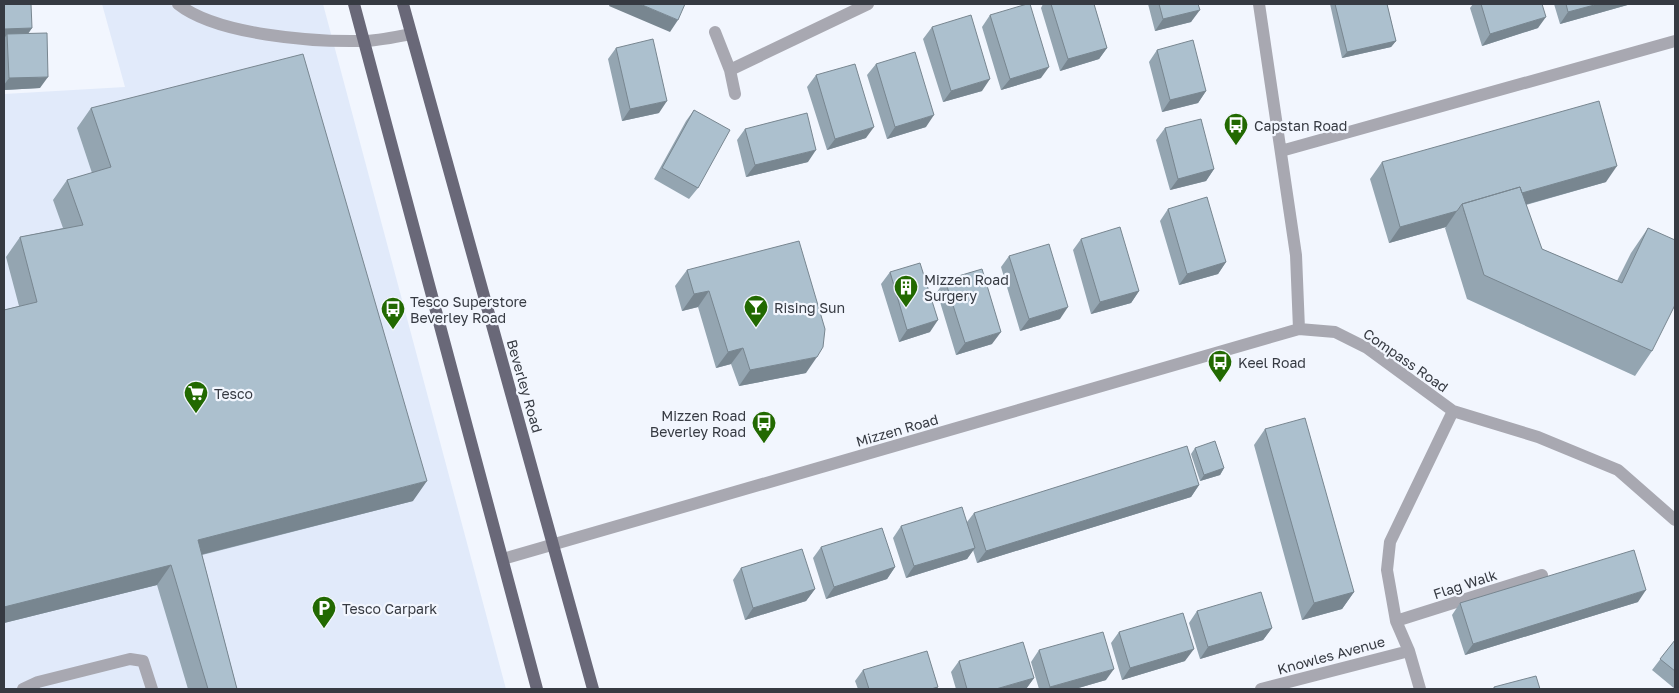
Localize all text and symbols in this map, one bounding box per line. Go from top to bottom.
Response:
bus stop icon: Capstan Road [1223,112,1249,146]
place label: Capstan Road [1254,117,1347,134]
place label: Mizzen Road Surgery [924,271,1009,304]
building icon: Mizzen Road Surgery [893,274,919,308]
place label: Tesco Superstore Beverley Road [410,293,527,326]
bar icon: Rising Sun [743,294,769,328]
bus stop icon: Tesco Superstore Beverley Road [380,296,406,330]
place label: Rising Sun [774,299,845,316]
street label: Compass Road [1360,325,1452,395]
street label: Beverley Road [504,337,546,435]
bus stop icon: Keel Road [1207,349,1233,383]
place label: Keel Road [1238,354,1306,371]
supermarket icon: Tesco [183,380,209,414]
place label: Tesco [214,385,253,402]
place label: Mizzen Road Beverley Road [650,407,746,440]
bus stop icon: Mizzen Road Beverley Road [751,410,777,444]
street label: Mizzen Road [854,410,940,450]
street label: Flag Walk [1431,566,1499,602]
parking icon: Tesco Carpark [311,595,337,629]
place label: Tesco Carpark [342,600,437,617]
street label: Knowles Avenue [1275,632,1387,678]

